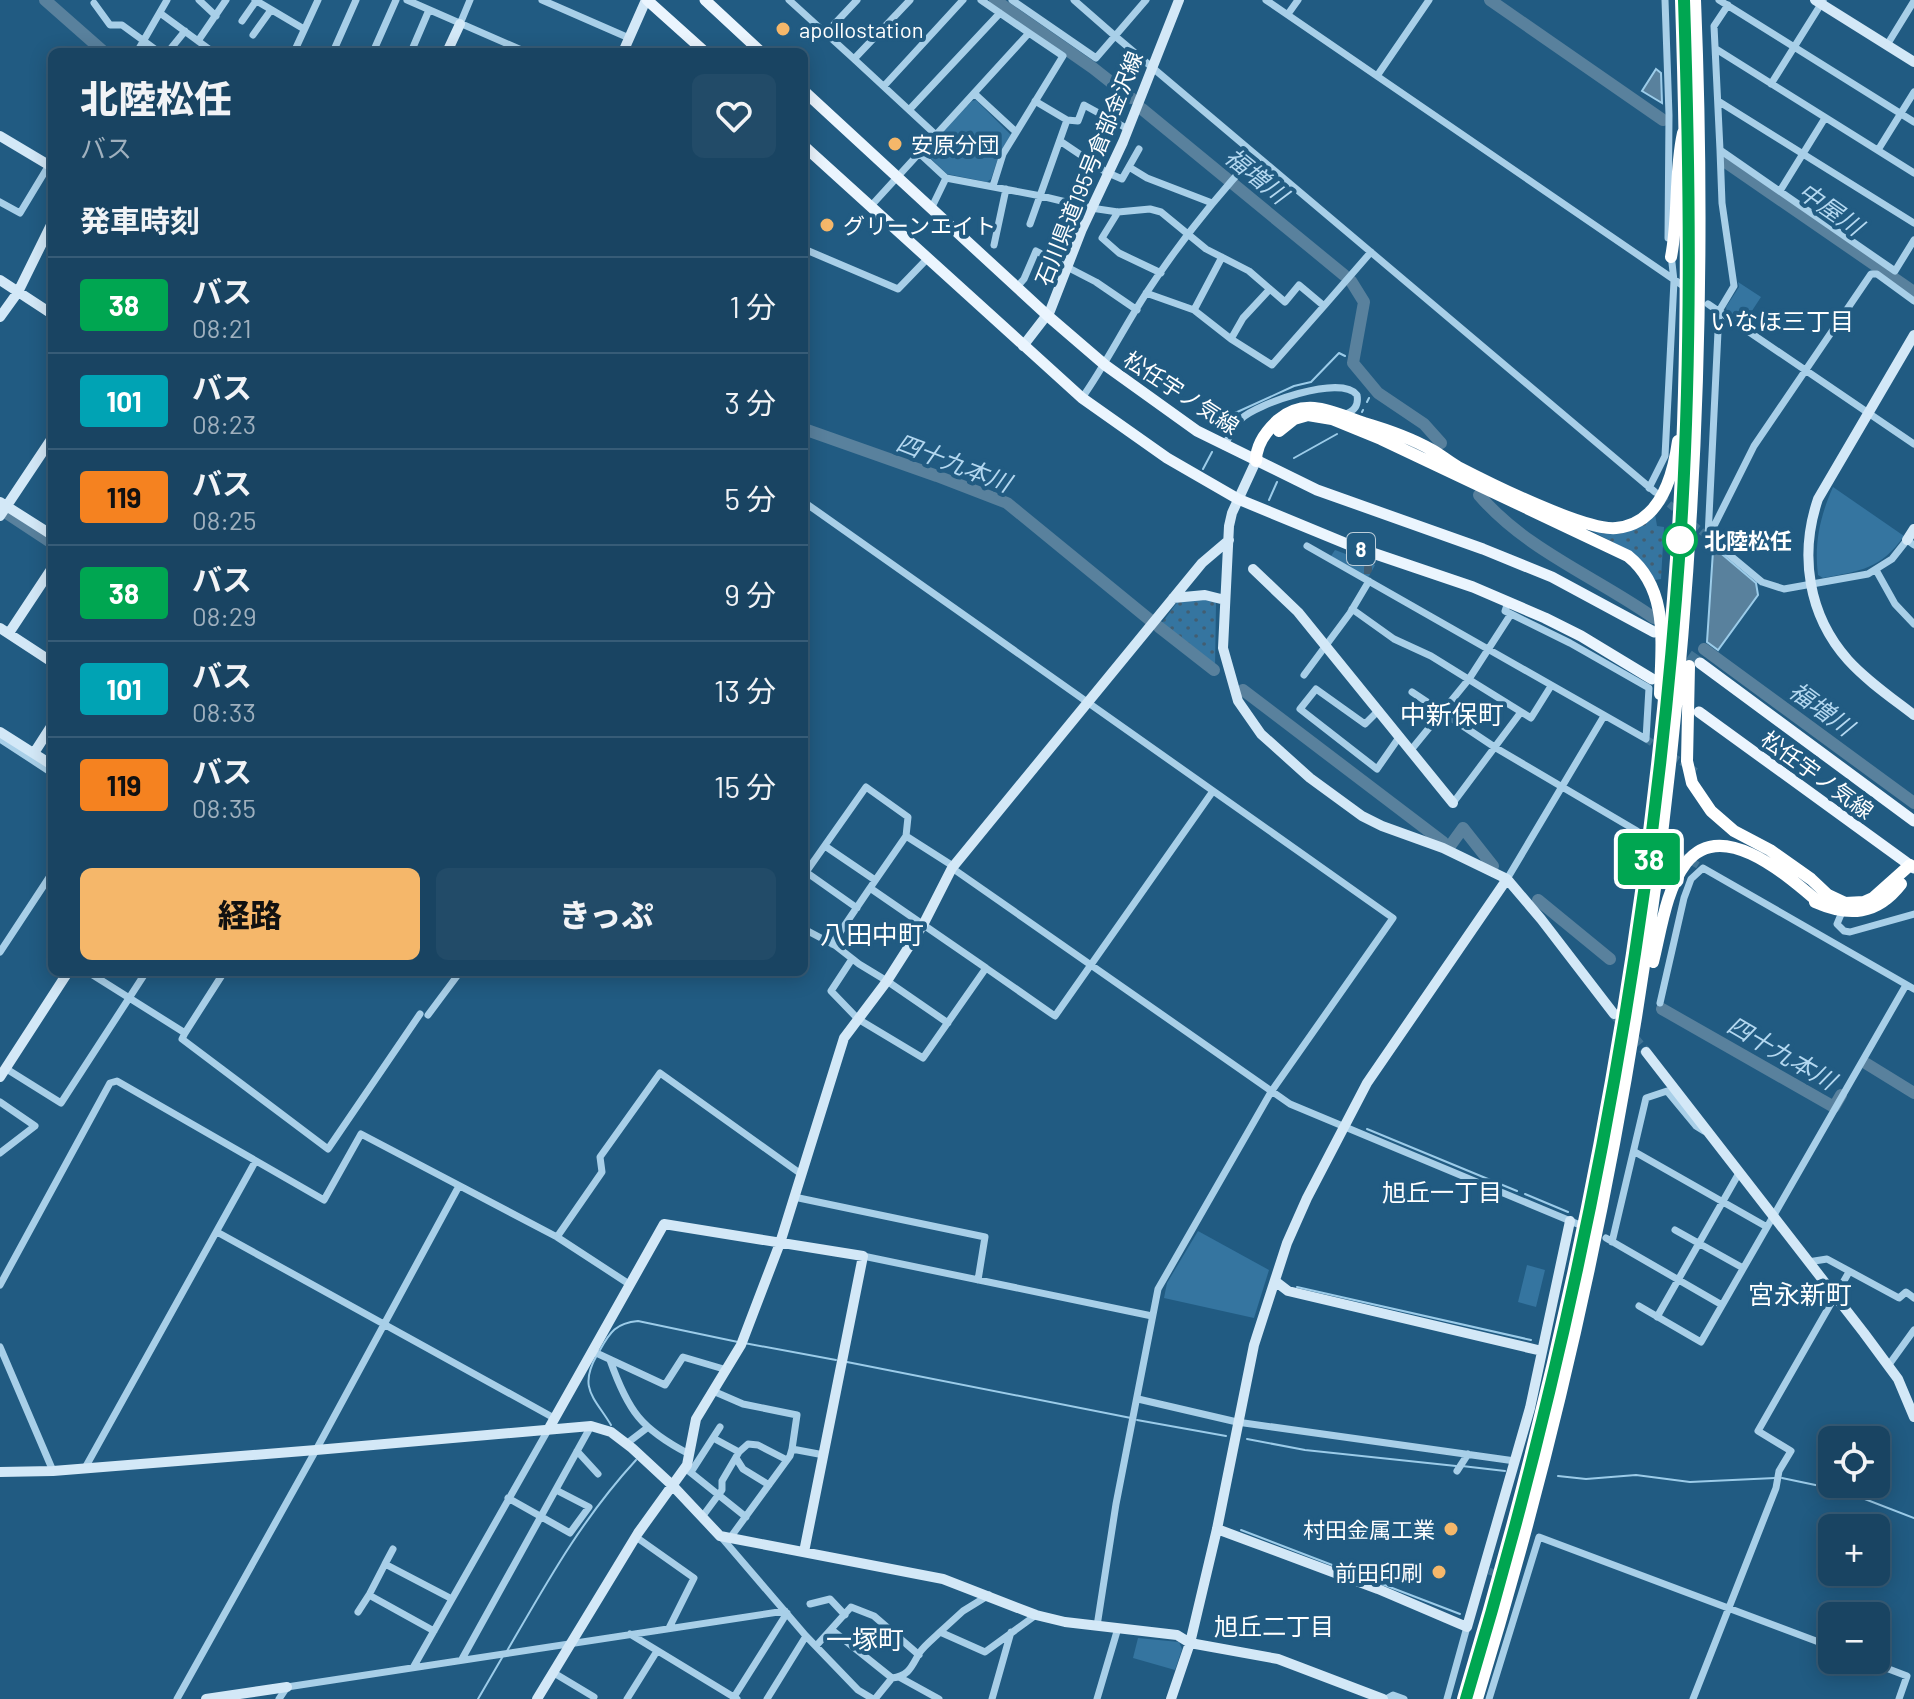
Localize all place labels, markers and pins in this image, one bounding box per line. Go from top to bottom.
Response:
place label: apollostation [799,16,924,42]
marker: apollostation [774,20,792,38]
place label: 安原分団 [911,131,999,157]
marker: 安原分団 [886,135,904,153]
place label: グリーンエイト [843,212,996,238]
marker: グリーンエイト [818,216,836,234]
marker: 北陸松任 [1663,523,1697,557]
place label: 北陸松任 [1704,527,1792,553]
place label: 村田金属工業 [1303,1516,1435,1542]
marker: 村田金属工業 [1442,1520,1460,1538]
place label: 前田印刷 [1335,1559,1423,1585]
marker: 前田印刷 [1430,1563,1448,1581]

